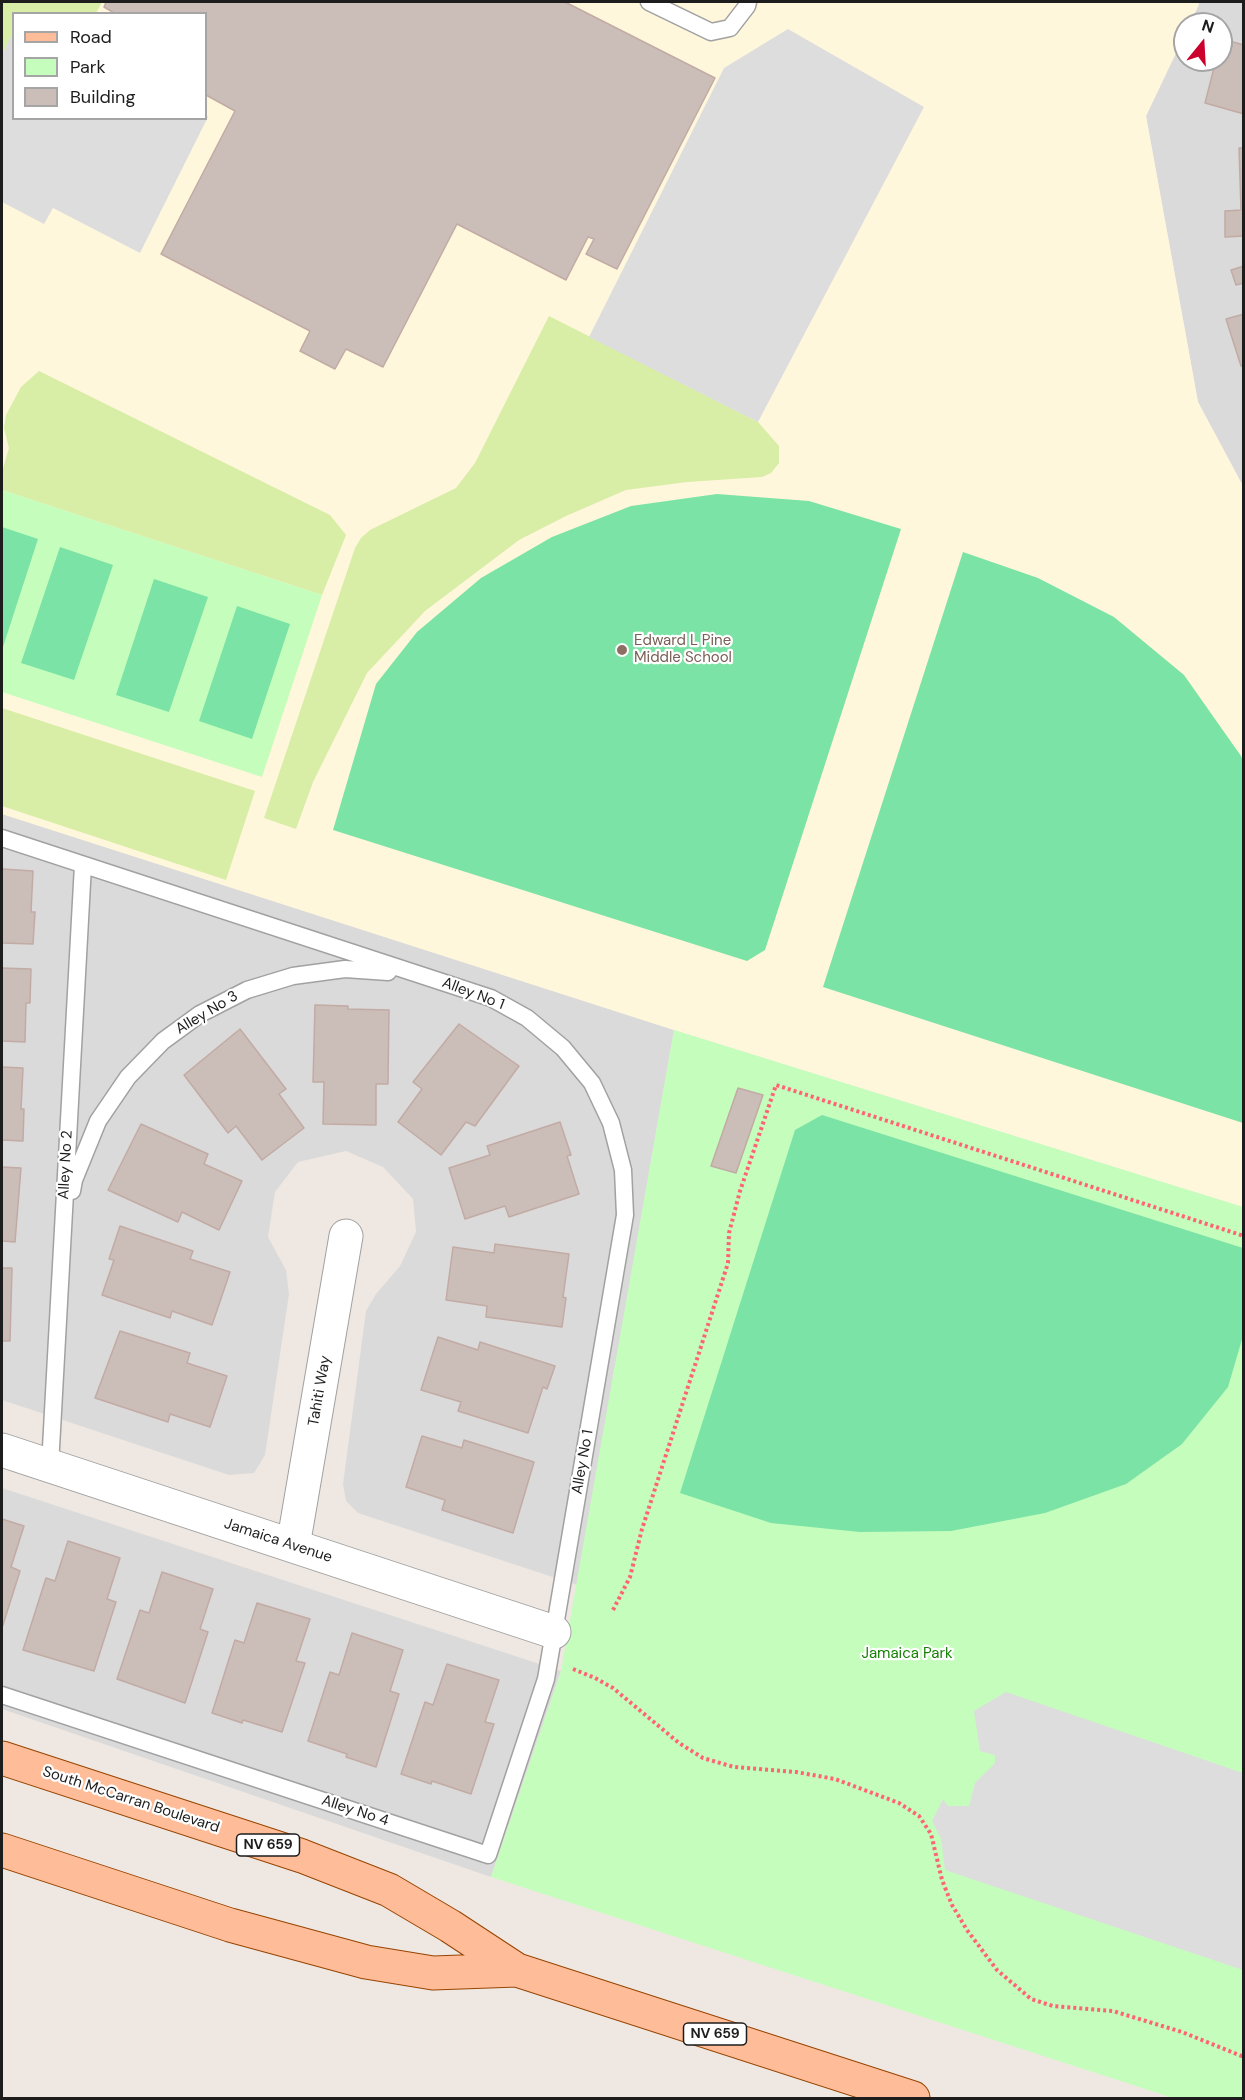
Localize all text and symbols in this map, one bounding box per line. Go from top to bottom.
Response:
legend [12,12,207,120]
north arrow [1173,12,1233,72]
text: N [1199,15,1217,38]
text: Road [70,25,112,49]
text: Park [70,55,106,79]
text: Building [70,85,135,109]
place label: Edward L Pine Middle School [634,632,732,667]
marker: Edward L Pine Middle School [615,643,629,657]
street label: Alley No 1 [439,974,507,1014]
street label: Alley No 3 [173,987,241,1039]
street label: Alley No 2 [55,1130,77,1200]
street label: Tahiti Way [305,1354,335,1428]
street label: Alley No 1 [568,1428,598,1496]
street label: Jamaica Avenue [222,1515,334,1567]
park label: Jamaica Park [861,1645,953,1663]
street label: South McCarran Boulevard [40,1763,222,1837]
street label: Alley No 4 [319,1792,391,1830]
road number: NV 659 [236,1834,300,1856]
road number: NV 659 [684,2023,746,2045]

